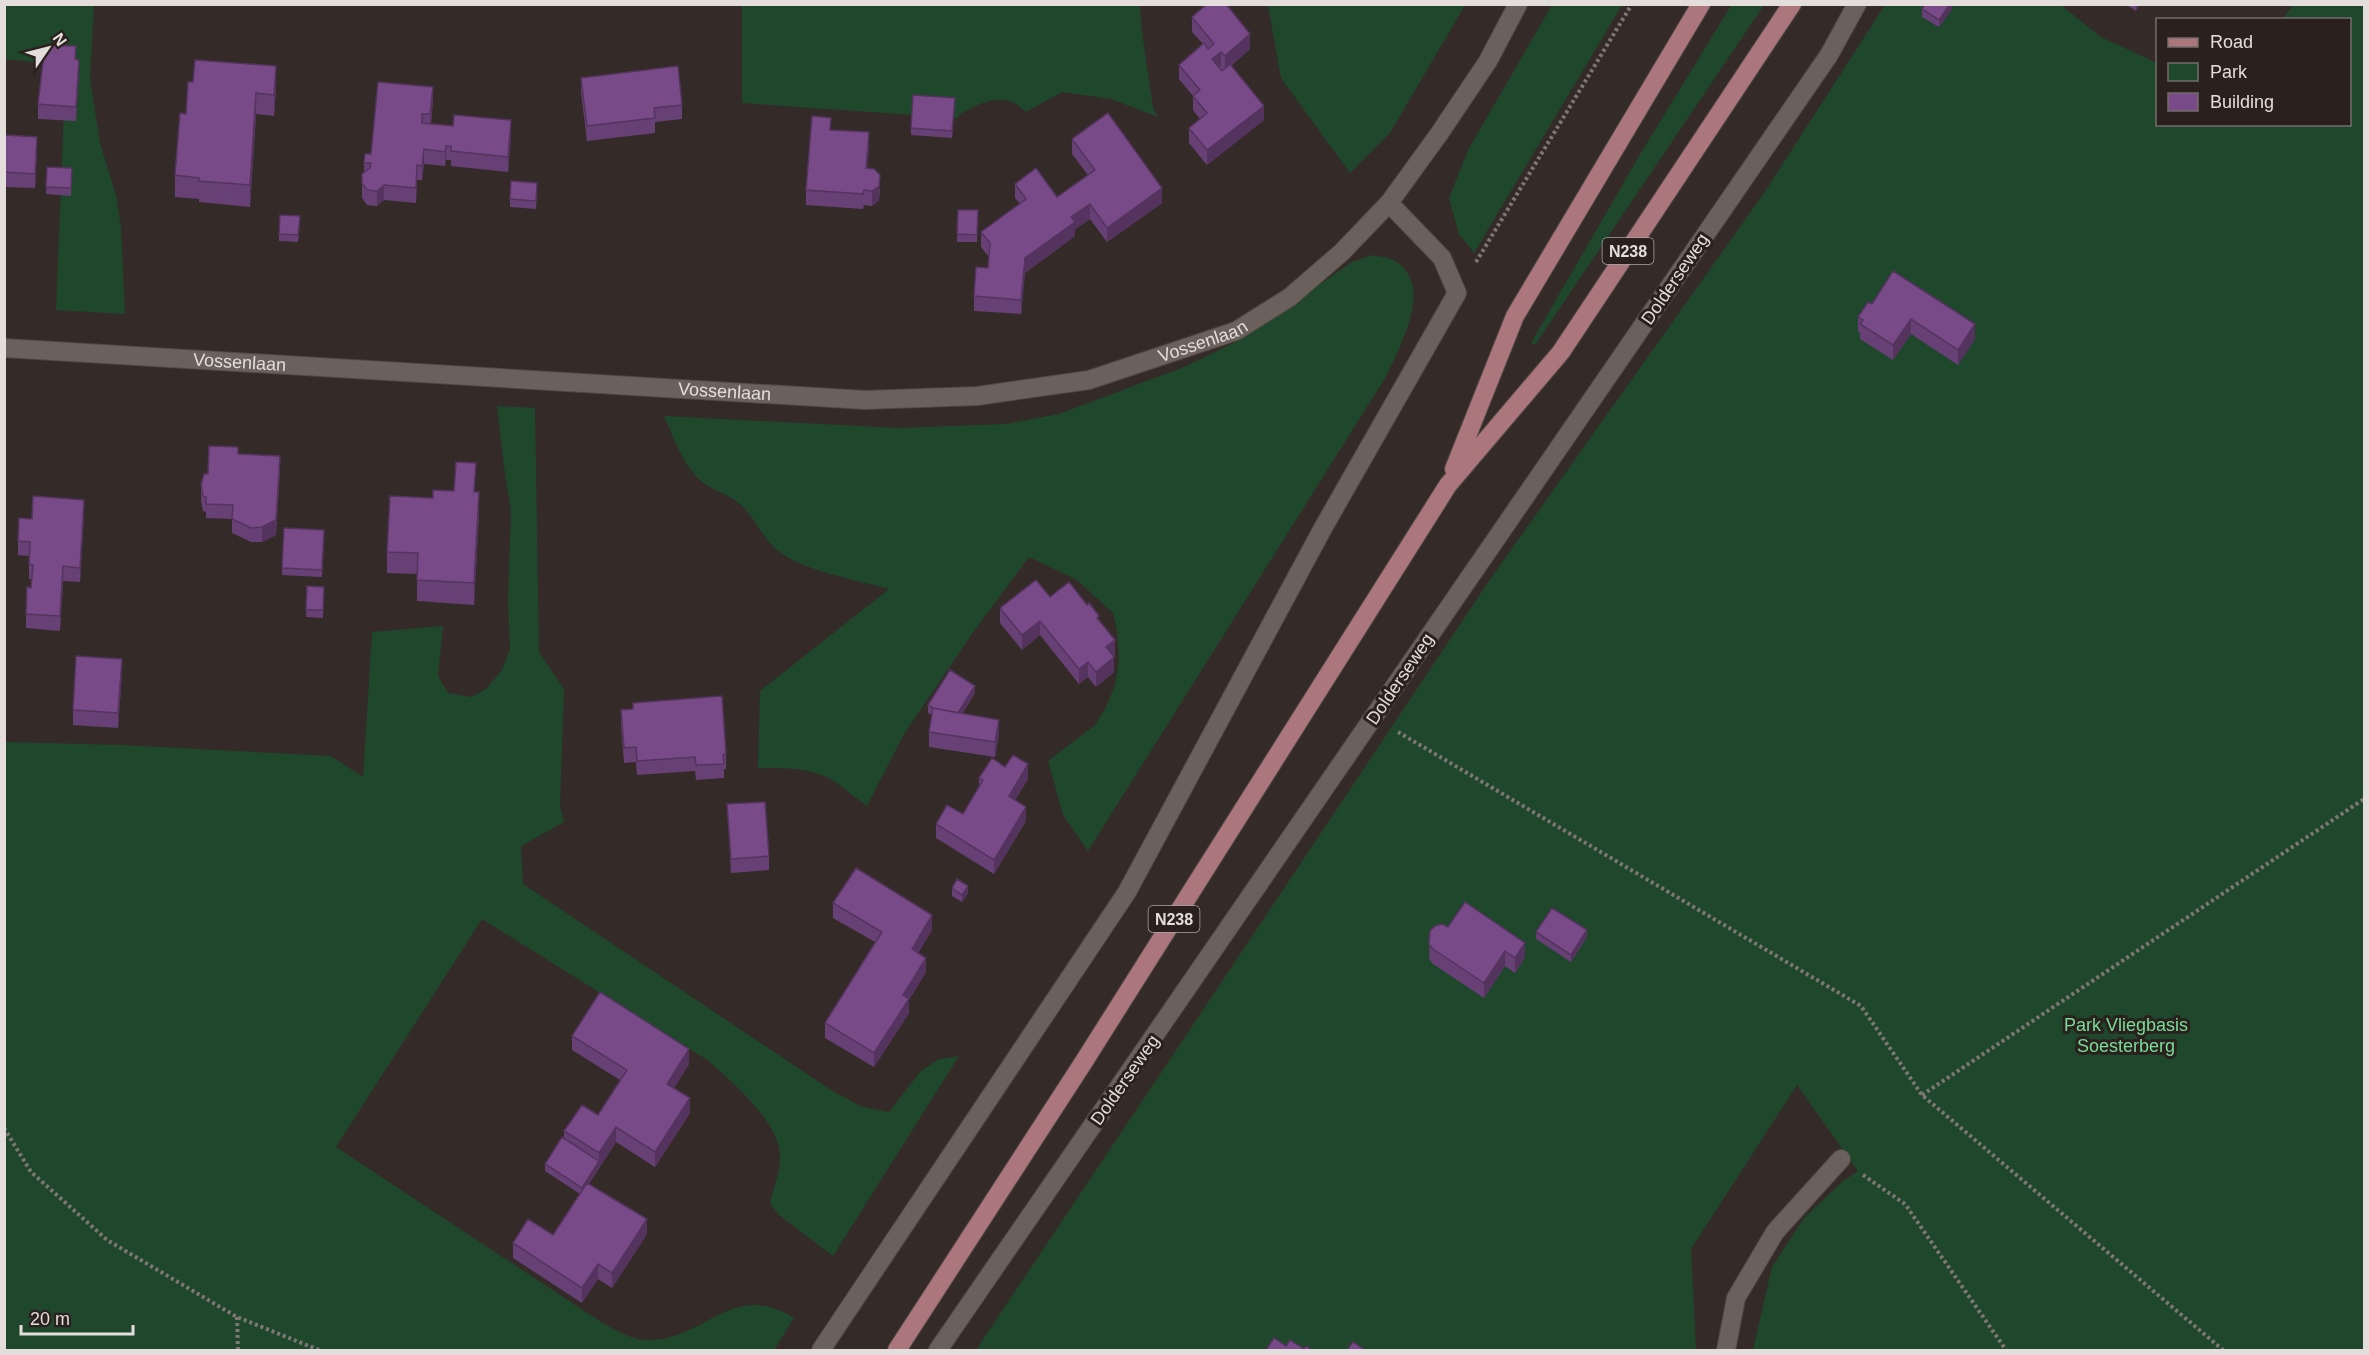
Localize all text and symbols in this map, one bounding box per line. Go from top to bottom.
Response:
north arrow [18,18,78,78]
legend [2156,18,2351,126]
text: N [50,30,70,49]
text: Road [2210,32,2253,52]
text: Park [2210,62,2248,82]
text: Building [2210,92,2274,112]
street label: Dolderseweg [1637,230,1713,328]
road number: N238 [1602,238,1654,264]
street label: Vossenlaan [1156,316,1251,366]
street label: Vossenlaan [192,349,287,375]
street label: Vossenlaan [678,379,772,404]
street label: Dolderseweg [1362,630,1438,728]
road number: N238 [1148,906,1200,932]
park label: Park Vliegbasis Soesterberg [2064,1015,2188,1056]
street label: Dolderseweg [1087,1031,1163,1129]
scale bar [21,1298,134,1336]
text: 20 m [30,1309,70,1329]

